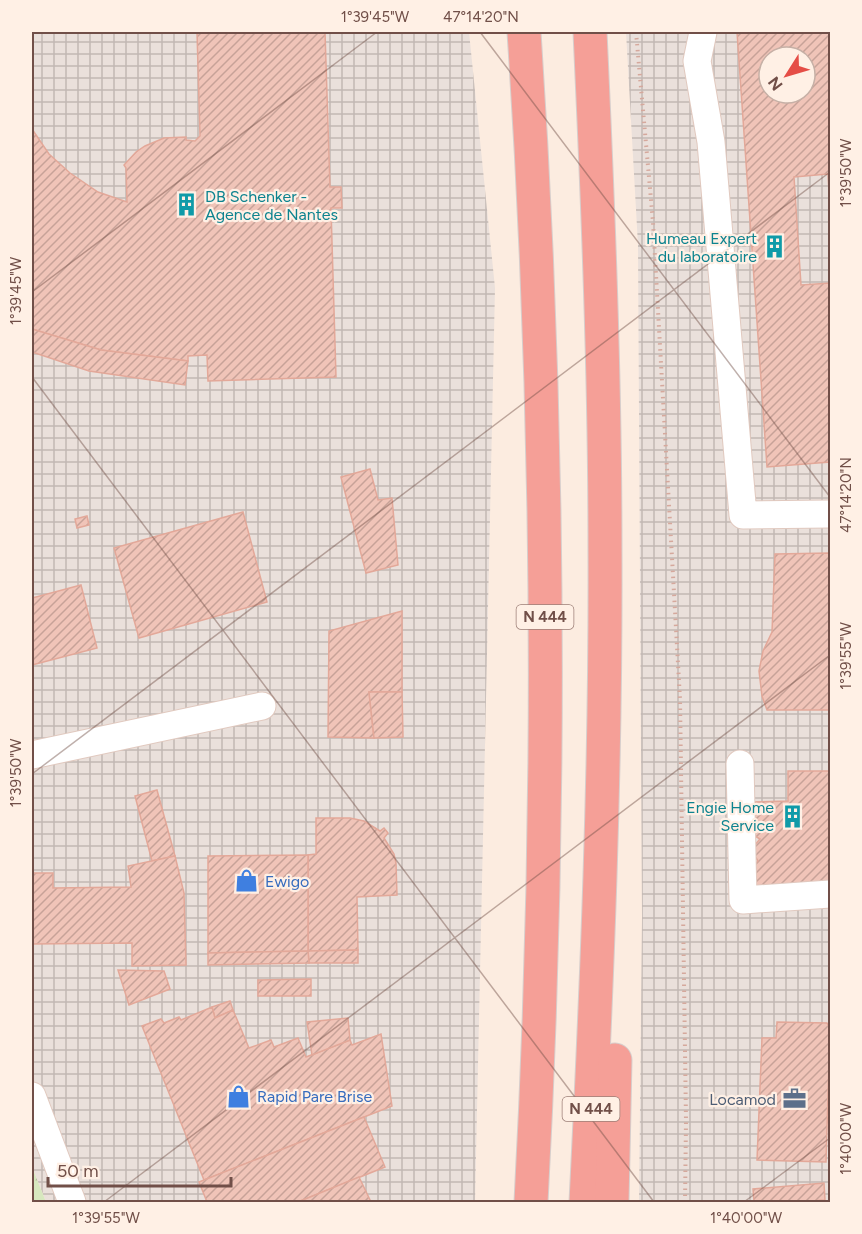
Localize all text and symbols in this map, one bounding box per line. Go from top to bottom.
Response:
text: 1°39'45"W [341,8,410,26]
text: 47°14'20"N [443,8,519,26]
north arrow [757,45,817,105]
text: N [764,73,787,94]
text: 1°39'50"W [837,138,855,207]
place label: DB Schenker - Agence de Nantes [205,187,338,224]
building icon: DB Schenker - Agence de Nantes [174,192,200,218]
place label: Humeau Expert du laboratoire [646,229,757,266]
building icon: Humeau Expert du laboratoire [762,234,788,260]
text: 1°39'45"W [7,256,25,325]
text: 47°14'20"N [837,457,855,533]
road number: N 444 [516,605,574,629]
text: 1°39'55"W [837,621,855,690]
text: 1°39'50"W [7,738,25,807]
place label: Engie Home Service [686,798,774,835]
building icon: Engie Home Service [779,803,805,829]
shop icon: Ewigo [234,868,260,894]
place label: Ewigo [265,872,309,891]
shop icon: Rapid Pare Brise [226,1083,252,1109]
office icon: Locamod [781,1086,807,1112]
place label: Rapid Pare Brise [257,1087,372,1106]
place label: Locamod [709,1090,776,1109]
road number: N 444 [562,1097,620,1121]
text: 1°40'00"W [837,1102,855,1175]
scale bar [48,1150,231,1188]
text: 50 m [57,1160,99,1182]
text: 1°39'55"W [72,1209,141,1227]
text: 1°40'00"W [710,1209,783,1227]

